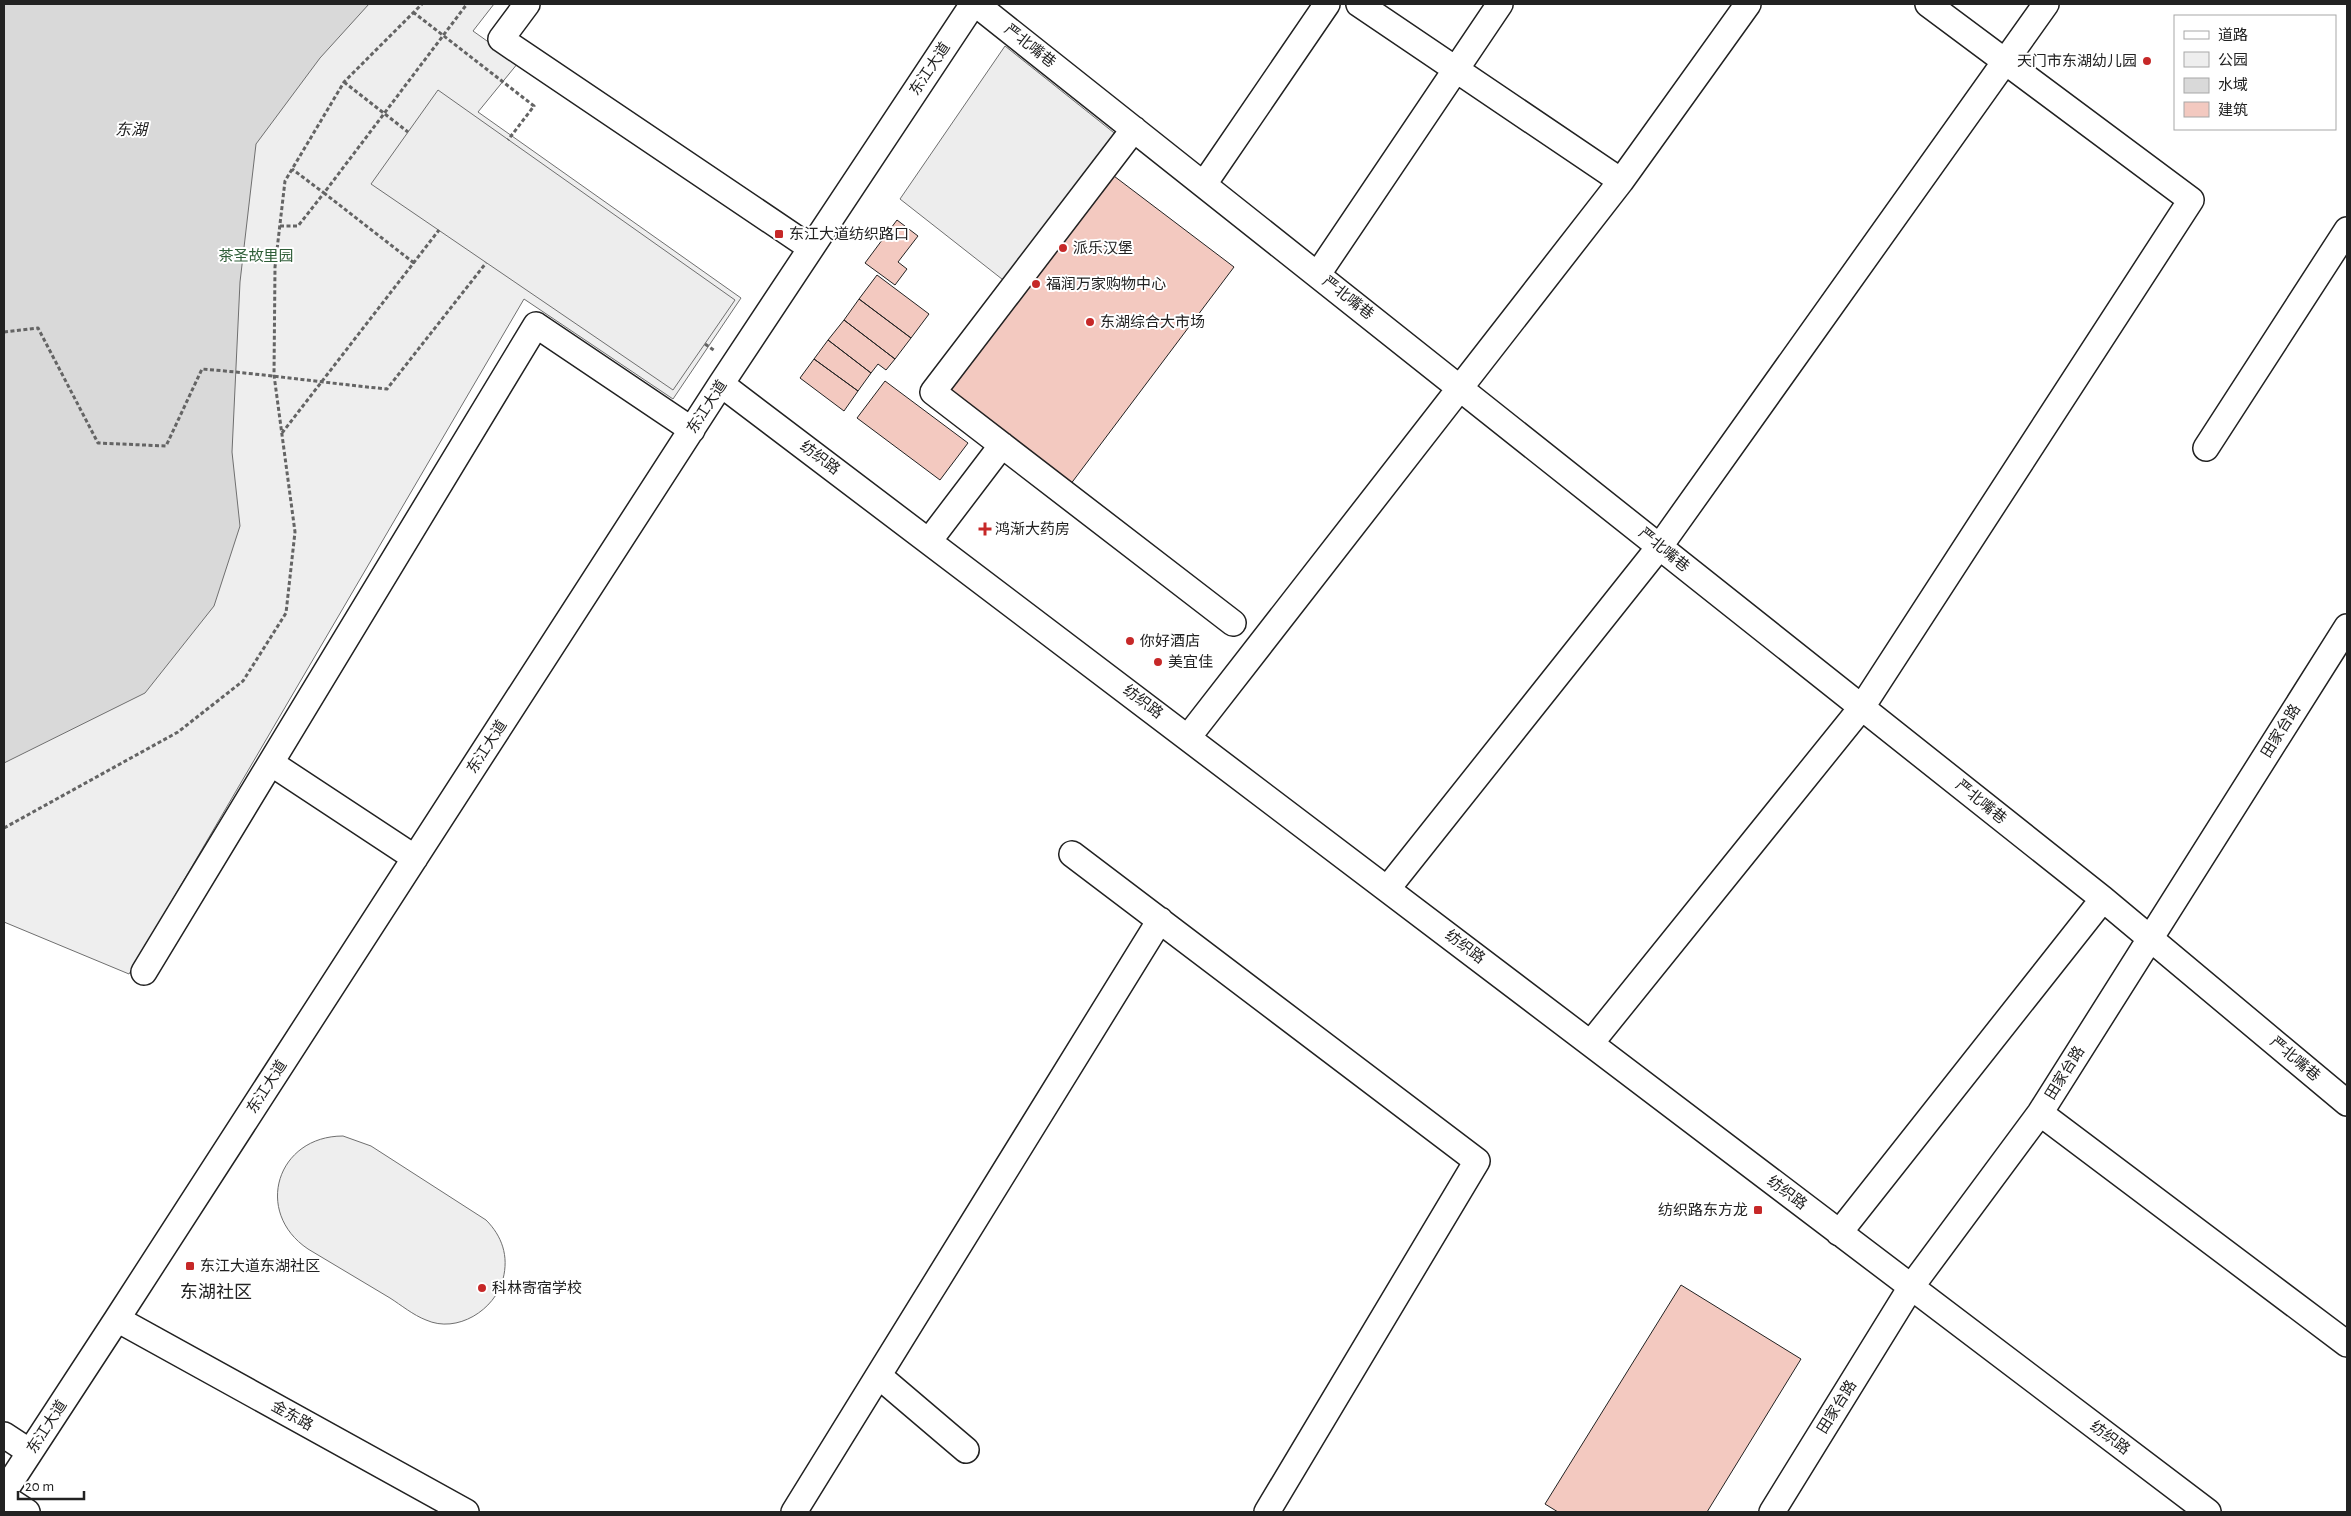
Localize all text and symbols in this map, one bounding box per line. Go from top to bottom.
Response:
legend [2174,15,2336,130]
street label: 严北嘴巷 [1002,20,1059,70]
text: 道路 [2218,27,2248,43]
street label: 东江大道 [906,39,953,98]
text: 公园 [2218,52,2248,68]
place label: 天门市东湖幼儿园 [2017,53,2137,69]
marker: 天门市东湖幼儿园 [2141,55,2153,67]
text: 水域 [2218,77,2248,93]
text: 建筑 [2218,102,2248,118]
water label: 东湖 [115,121,150,138]
place label: 东江大道纺织路口 [789,226,909,242]
marker: 东江大道纺织路口 [773,228,785,240]
place label: 派乐汉堡 [1073,240,1133,256]
marker: 派乐汉堡 [1057,242,1069,254]
park label: 茶圣故里园 [218,248,294,264]
street label: 严北嘴巷 [1320,272,1377,322]
place label: 福润万家购物中心 [1046,276,1166,292]
marker: 福润万家购物中心 [1030,278,1042,290]
place label: 东湖综合大市场 [1100,314,1205,330]
marker: 东湖综合大市场 [1084,316,1096,328]
street label: 东江大道 [684,377,730,436]
street label: 纺织路 [798,438,843,478]
place label: 鸿渐大药房 [995,521,1070,537]
marker: 鸿渐大药房 [979,523,991,535]
street label: 严北嘴巷 [1636,524,1693,575]
place label: 你好酒店 [1140,632,1200,649]
marker: 你好酒店 [1124,635,1136,647]
place label: 美宜佳 [1168,654,1213,670]
marker: 美宜佳 [1152,656,1164,668]
street label: 纺织路 [1121,682,1166,722]
street label: 田家台路 [2258,701,2303,760]
street label: 东江大道 [464,717,510,776]
street label: 严北嘴巷 [1953,776,2010,827]
street label: 纺织路 [1443,927,1488,967]
street label: 严北嘴巷 [2267,1032,2324,1084]
street label: 田家台路 [2042,1043,2087,1102]
street label: 东江大道 [244,1057,290,1116]
street label: 纺织路 [1765,1173,1810,1213]
place label: 纺织路东方龙 [1658,1201,1748,1218]
marker: 纺织路东方龙 [1752,1204,1764,1216]
place label: 东江大道东湖社区 [200,1258,320,1274]
marker: 东江大道东湖社区 [184,1260,196,1272]
place label: 科林寄宿学校 [492,1279,582,1296]
district label: 东湖社区 [180,1282,252,1302]
marker: 科林寄宿学校 [476,1282,488,1294]
street label: 田家台路 [1814,1377,1859,1436]
street label: 东江大道 [24,1397,70,1456]
street label: 金东路 [269,1398,316,1433]
street label: 纺织路 [2088,1418,2133,1458]
scale bar [18,1468,84,1500]
text: 20 m [25,1479,54,1494]

